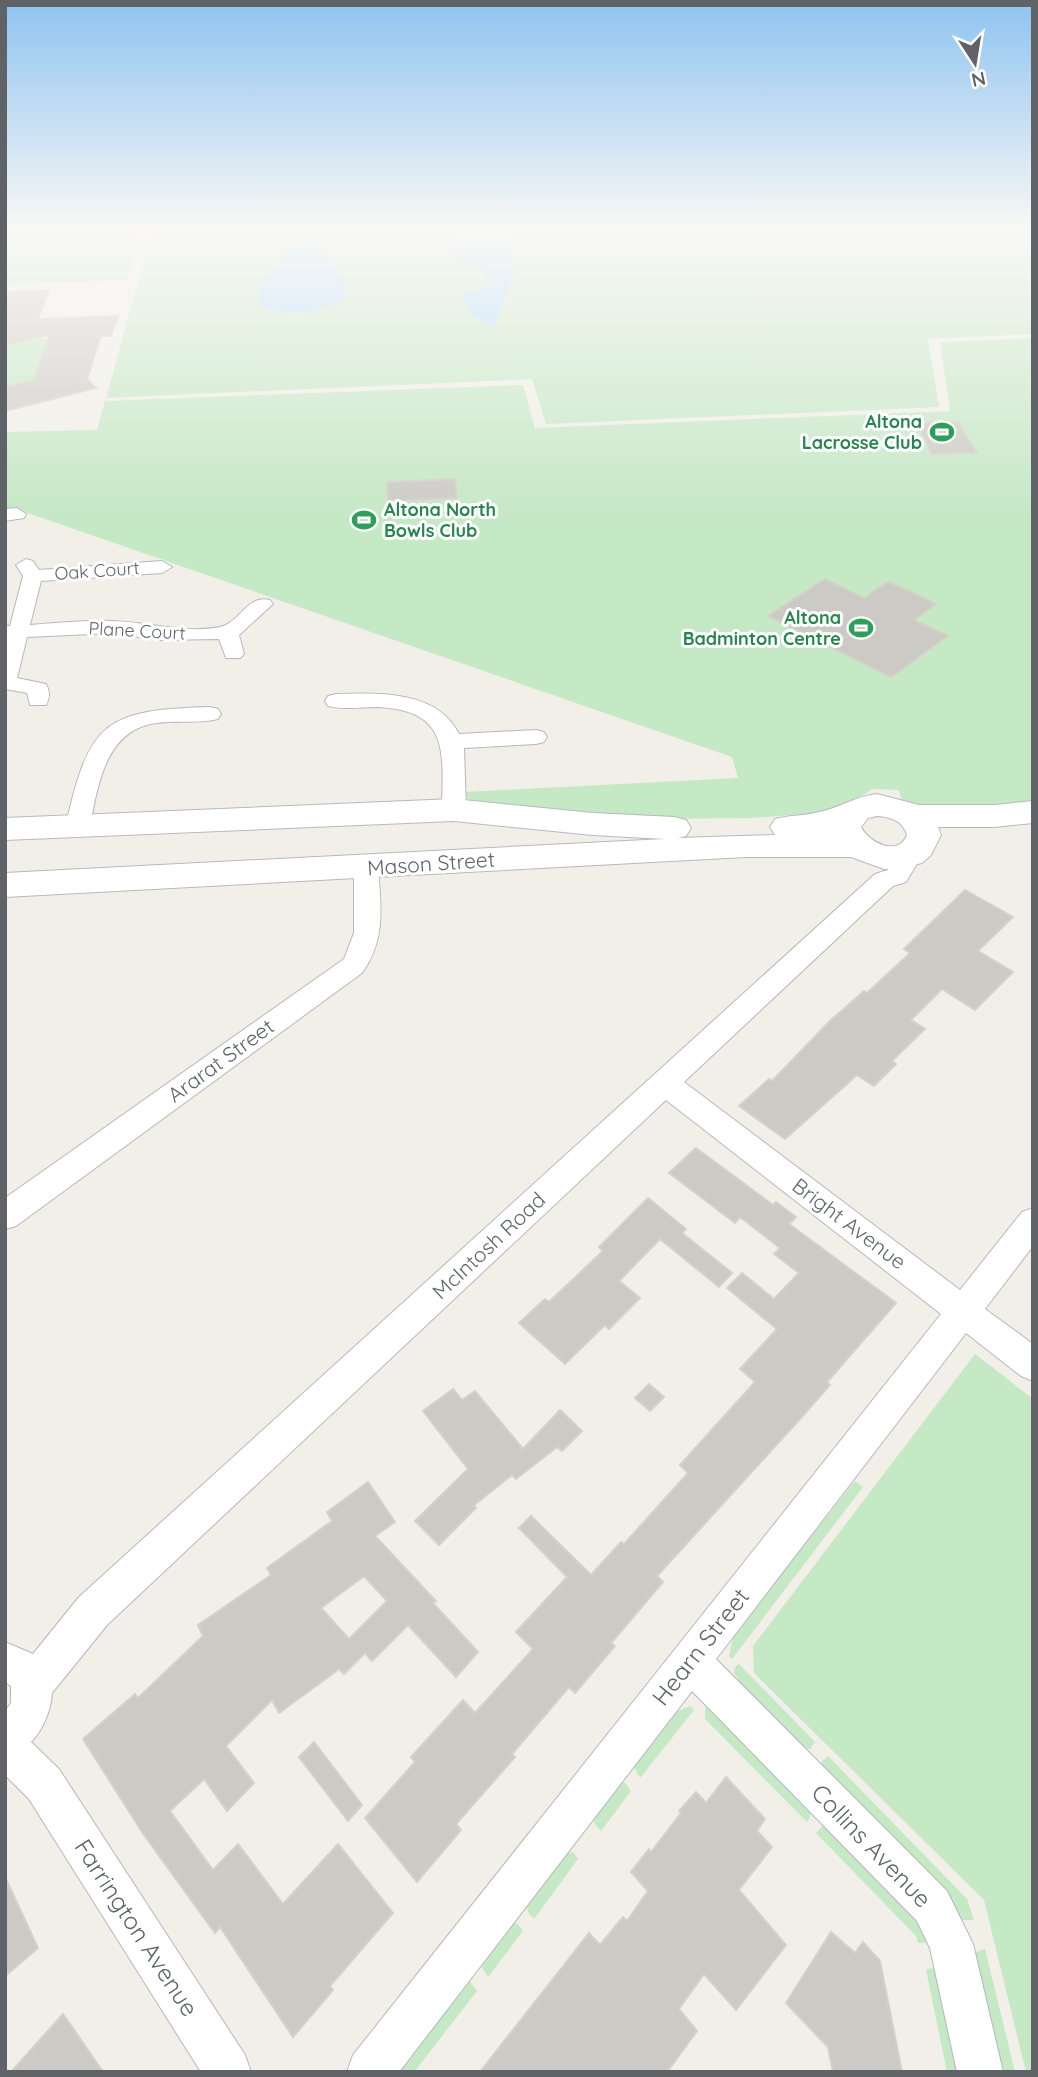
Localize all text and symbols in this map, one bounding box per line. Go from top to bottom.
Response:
north arrow [940,28,1010,98]
text: N [969,66,988,93]
place label: Altona Lacrosse Club [802,410,922,454]
sports icon: Altona Lacrosse Club [928,418,956,446]
place label: Altona North Bowls Club [384,498,496,542]
sports icon: Altona North Bowls Club [350,506,378,534]
street label: Oak Court [54,556,140,585]
place label: Altona Badminton Centre [683,606,841,650]
sports icon: Altona Badminton Centre [847,614,875,642]
street label: Plane Court [88,616,186,645]
street label: Mason Street [366,846,496,880]
street label: Ararat Street [162,1013,279,1107]
street label: Bright Avenue [787,1172,912,1274]
street label: McIntosh Road [426,1186,550,1304]
street label: Hearn Street [645,1582,755,1711]
street label: Collins Avenue [805,1777,938,1913]
street label: Farrington Avenue [68,1833,205,2022]

